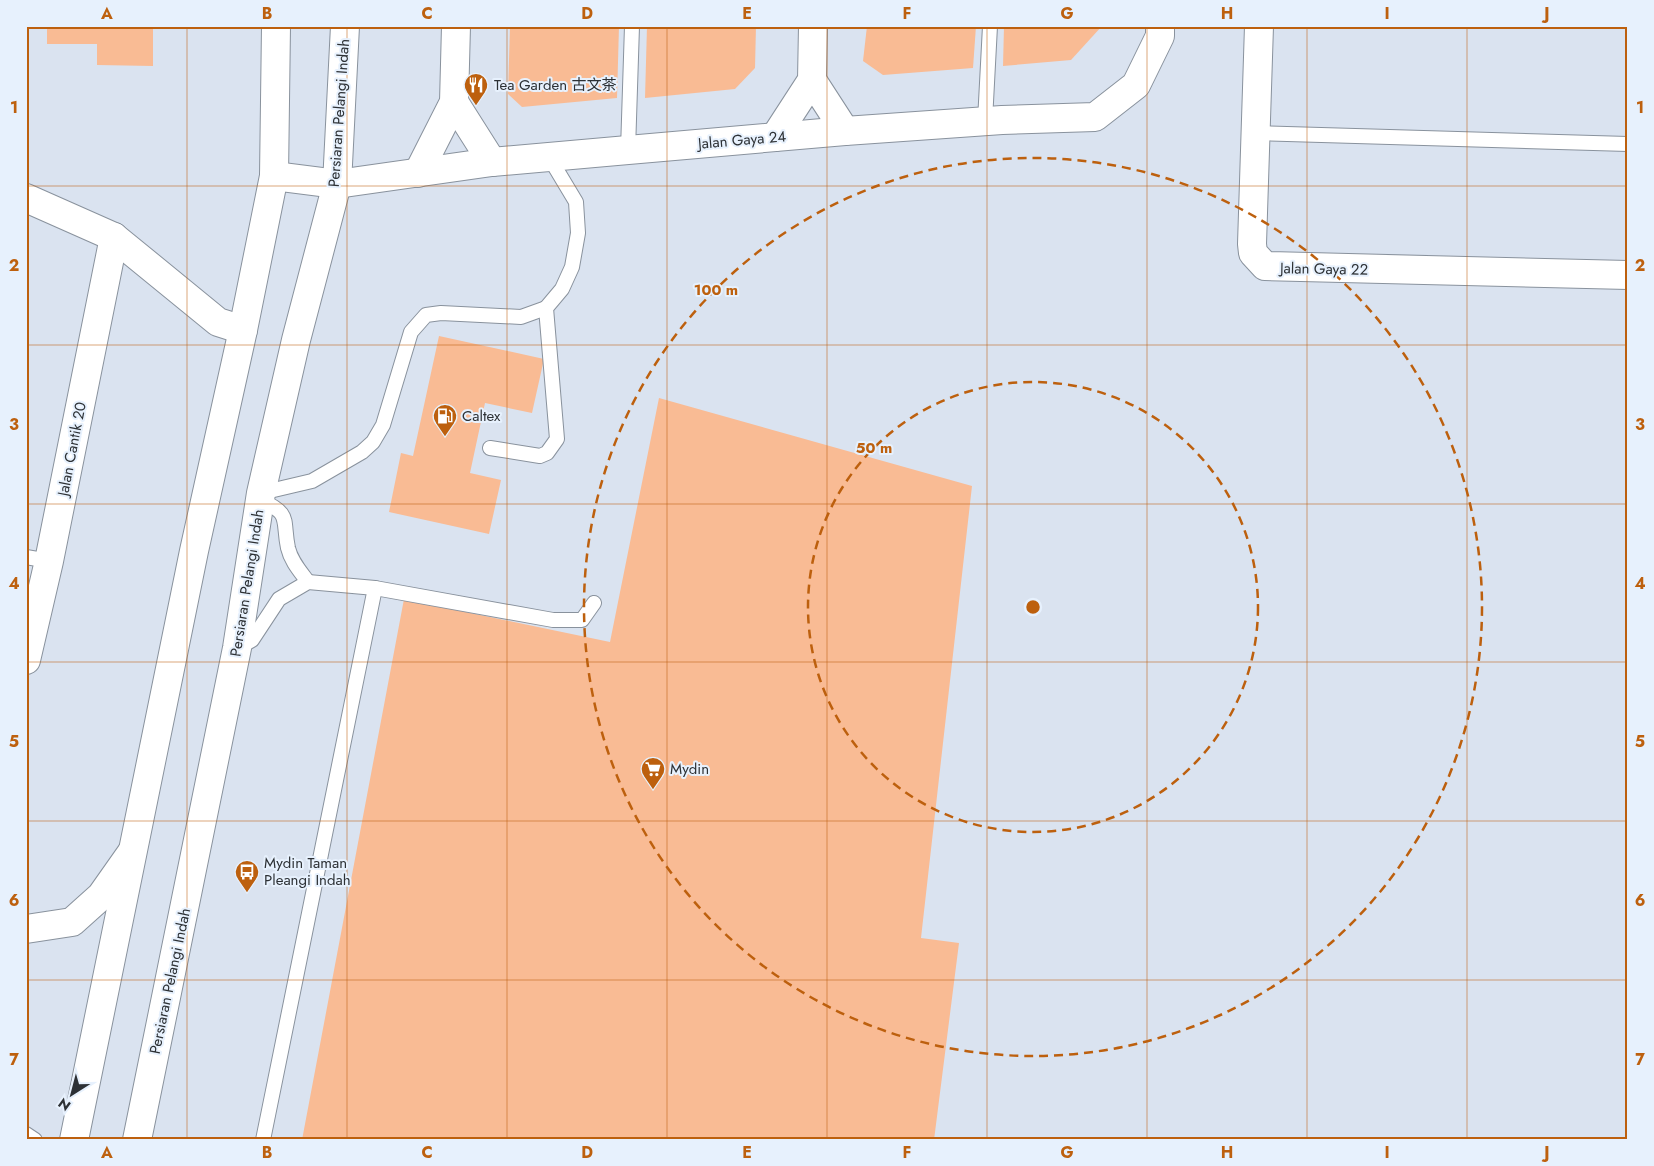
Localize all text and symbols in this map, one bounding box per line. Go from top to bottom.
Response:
text: A [100,2,113,25]
text: B [262,2,272,25]
text: C [421,2,433,25]
text: D [581,2,593,25]
text: E [742,2,752,25]
text: F [903,2,911,25]
text: G [1060,2,1074,25]
text: H [1221,2,1233,25]
text: I [1384,2,1390,25]
text: J [1541,2,1550,25]
street label: Persiaran Pelangi Indah [323,38,355,188]
restaurant icon: Tea Garden 古文茶 [463,72,489,106]
place label: Tea Garden 古文茶 [494,74,617,96]
text: 1 [10,96,18,119]
text: 1 [1636,96,1644,119]
street label: Jalan Gaya 24 [695,125,787,155]
text: 2 [9,254,19,277]
text: 2 [1635,254,1645,277]
street label: Jalan Gaya 22 [1278,257,1368,281]
text: 100 m [694,279,738,301]
street label: Jalan Cantik 20 [52,400,92,500]
fuel station icon: Caltex [432,403,458,437]
place label: Caltex [462,405,501,427]
text: 3 [9,413,19,436]
text: 3 [1635,413,1645,436]
text: 50 m [856,437,892,459]
street label: Persiaran Pelangi Indah [225,508,269,658]
text: 4 [8,572,20,595]
text: 4 [1634,572,1646,595]
centre of rings [1024,598,1042,616]
text: 5 [9,730,19,753]
text: 5 [1635,730,1645,753]
supermarket icon: Mydin [640,756,666,790]
place label: Mydin [670,758,709,780]
place label: Mydin Taman Pleangi Indah [264,852,351,891]
bus stop icon: Mydin Taman Pleangi Indah [234,859,260,893]
text: 6 [9,889,19,912]
text: 6 [1635,889,1645,912]
street label: Persiaran Pelangi Indah [144,906,196,1056]
text: 7 [9,1048,19,1071]
text: 7 [1635,1048,1645,1071]
north arrow [48,1068,98,1118]
text: N [54,1093,75,1116]
text: A [100,1141,113,1164]
text: B [262,1141,272,1164]
text: C [421,1141,433,1164]
text: D [581,1141,593,1164]
text: E [742,1141,752,1164]
text: F [903,1141,911,1164]
text: G [1060,1141,1074,1164]
text: H [1221,1141,1233,1164]
text: I [1384,1141,1390,1164]
text: J [1541,1141,1550,1164]

